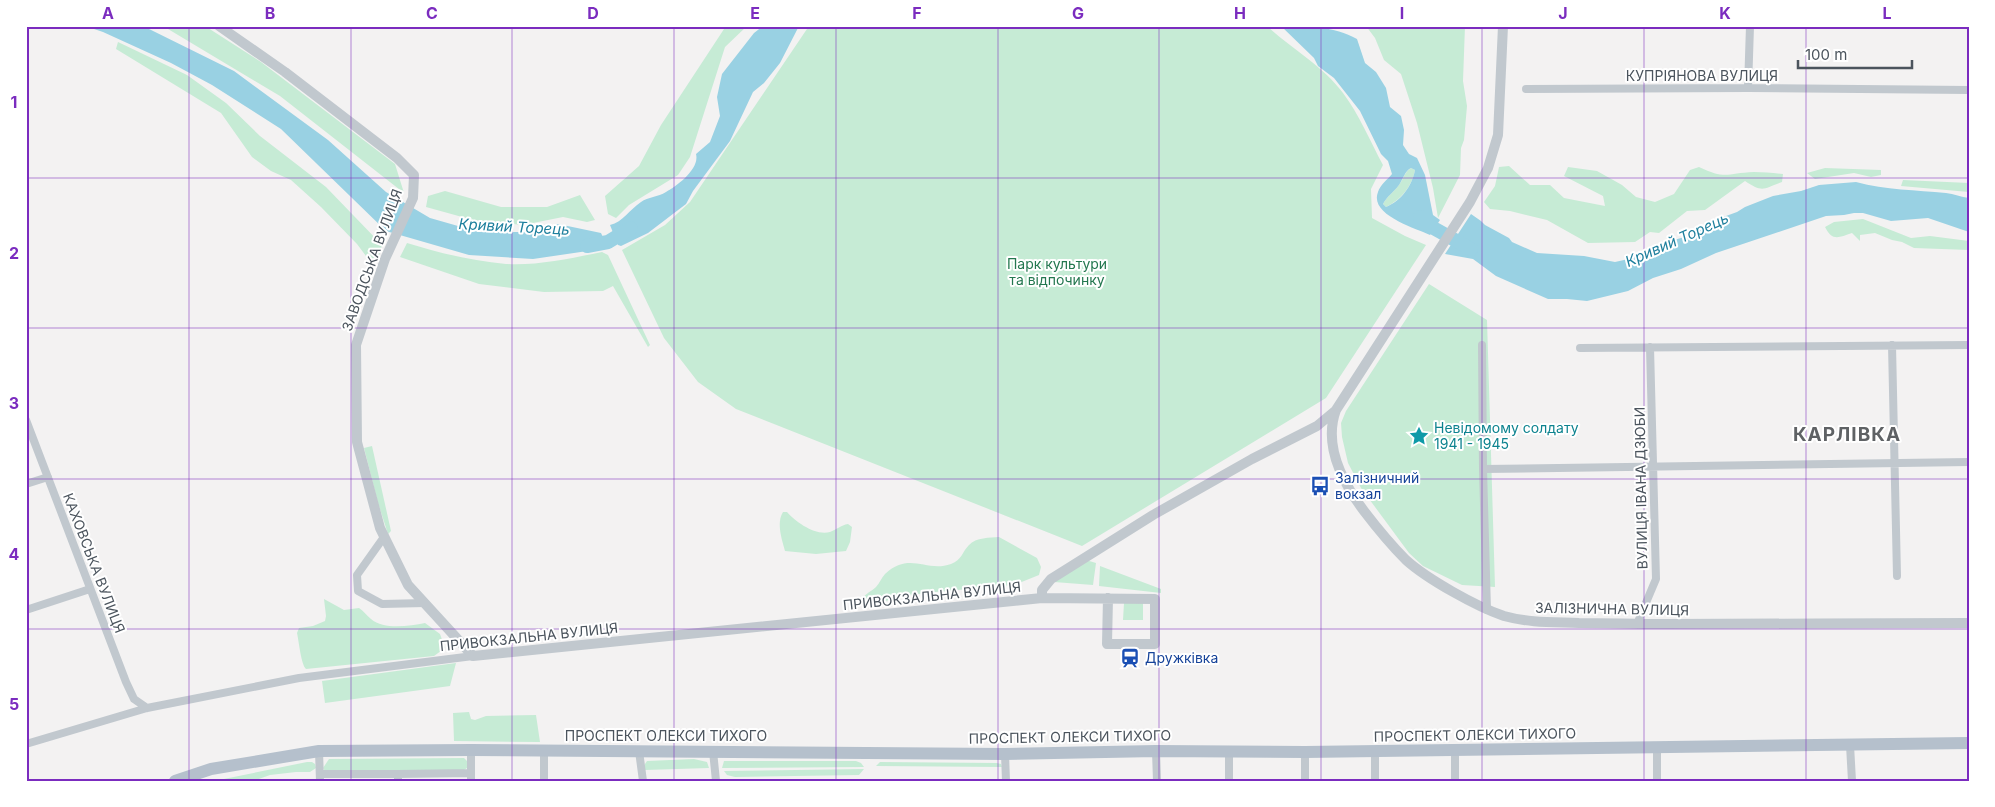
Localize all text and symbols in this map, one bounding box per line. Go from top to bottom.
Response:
text: A [102,3,114,23]
text: B [265,3,275,23]
text: C [426,3,438,23]
text: D [587,3,599,23]
text: E [750,3,760,23]
text: F [912,3,922,23]
text: G [1072,3,1084,23]
text: H [1234,3,1246,23]
text: I [1400,3,1404,23]
text: J [1558,3,1568,23]
text: K [1719,3,1731,23]
text: L [1882,3,1892,23]
scale bar [1798,38,1911,70]
text: 100 m [1805,45,1847,64]
street label: КУПРІЯНОВА ВУЛИЦЯ [1626,67,1778,84]
text: 1 [11,92,17,112]
street label: ЗАВОДСЬКА ВУЛИЦЯ [338,186,405,333]
water label: Кривий Торець [1622,208,1732,271]
water label: Кривий Торець [458,214,570,239]
text: 2 [9,243,19,263]
park label: Парк культури та відпочинку [1007,255,1107,288]
text: 3 [9,393,19,413]
street label: ВУЛИЦЯ ІВАНА ДЗЮБИ [1631,407,1650,569]
place label: Невідомому солдату 1941 - 1945 [1434,419,1579,452]
district label: КАРЛІВКА [1793,423,1901,446]
place icon: Невідомому солдату 1941 - 1945 [1408,425,1430,447]
place label: Залізничний вокзал [1335,469,1419,502]
bus stop icon: Залізничний вокзал [1309,475,1331,497]
street label: КАХОВСЬКА ВУЛИЦЯ [60,491,129,635]
text: 4 [9,544,20,564]
street label: ПРИВОКЗАЛЬНА ВУЛИЦЯ [842,578,1022,613]
street label: ЗАЛІЗНИЧНА ВУЛИЦЯ [1535,599,1689,618]
street label: ПРИВОКЗАЛЬНА ВУЛИЦЯ [439,619,619,654]
station icon: Дружківка [1119,647,1141,669]
place label: Дружківка [1145,649,1218,666]
text: 5 [9,694,19,714]
street label: ПРОСПЕКТ ОЛЕКСИ ТИХОГО [1374,724,1576,745]
street label: ПРОСПЕКТ ОЛЕКСИ ТИХОГО [969,726,1171,747]
street label: ПРОСПЕКТ ОЛЕКСИ ТИХОГО [565,727,767,744]

